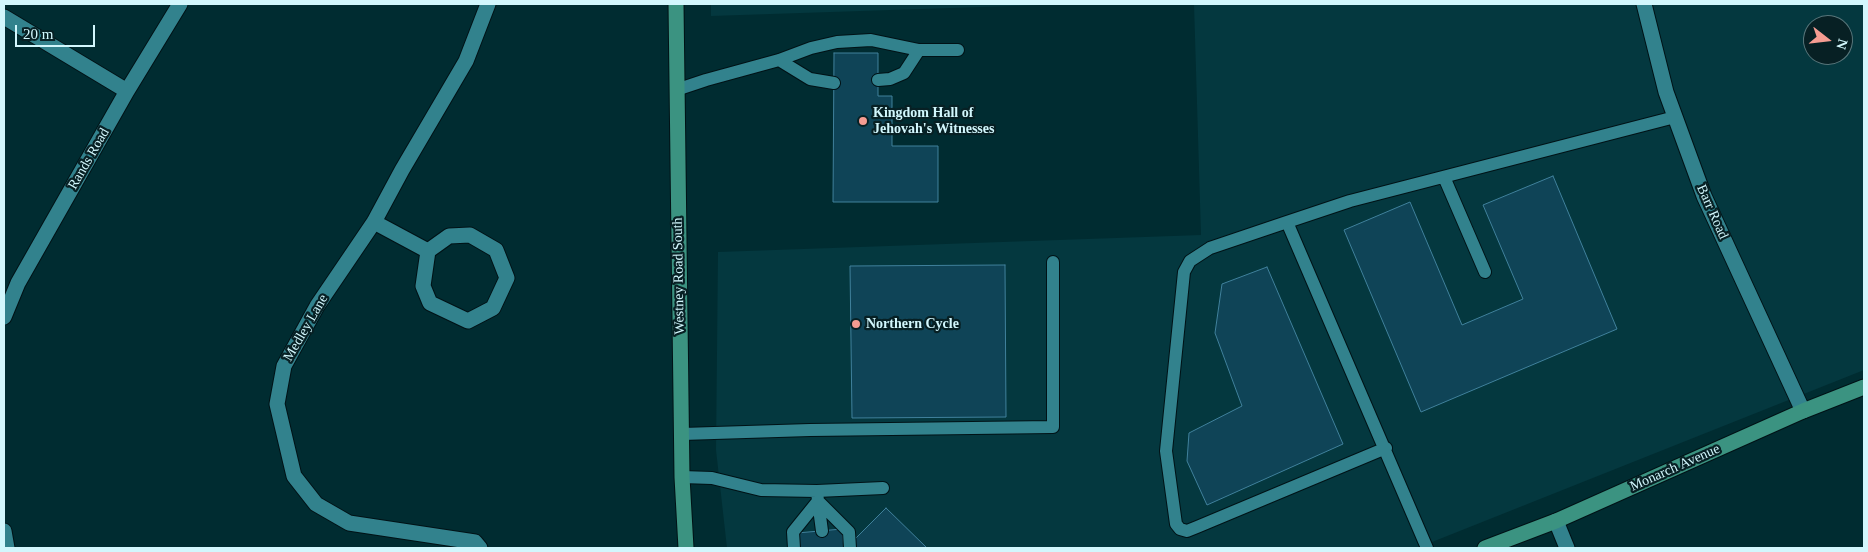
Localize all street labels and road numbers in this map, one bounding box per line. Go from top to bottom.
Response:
street label: Rands Road [65,125,113,193]
street label: Barr Road [1693,182,1731,242]
street label: Westney Road South [670,217,688,335]
street label: Medley Lane [280,292,332,364]
street label: Monarch Avenue [1627,441,1723,495]

